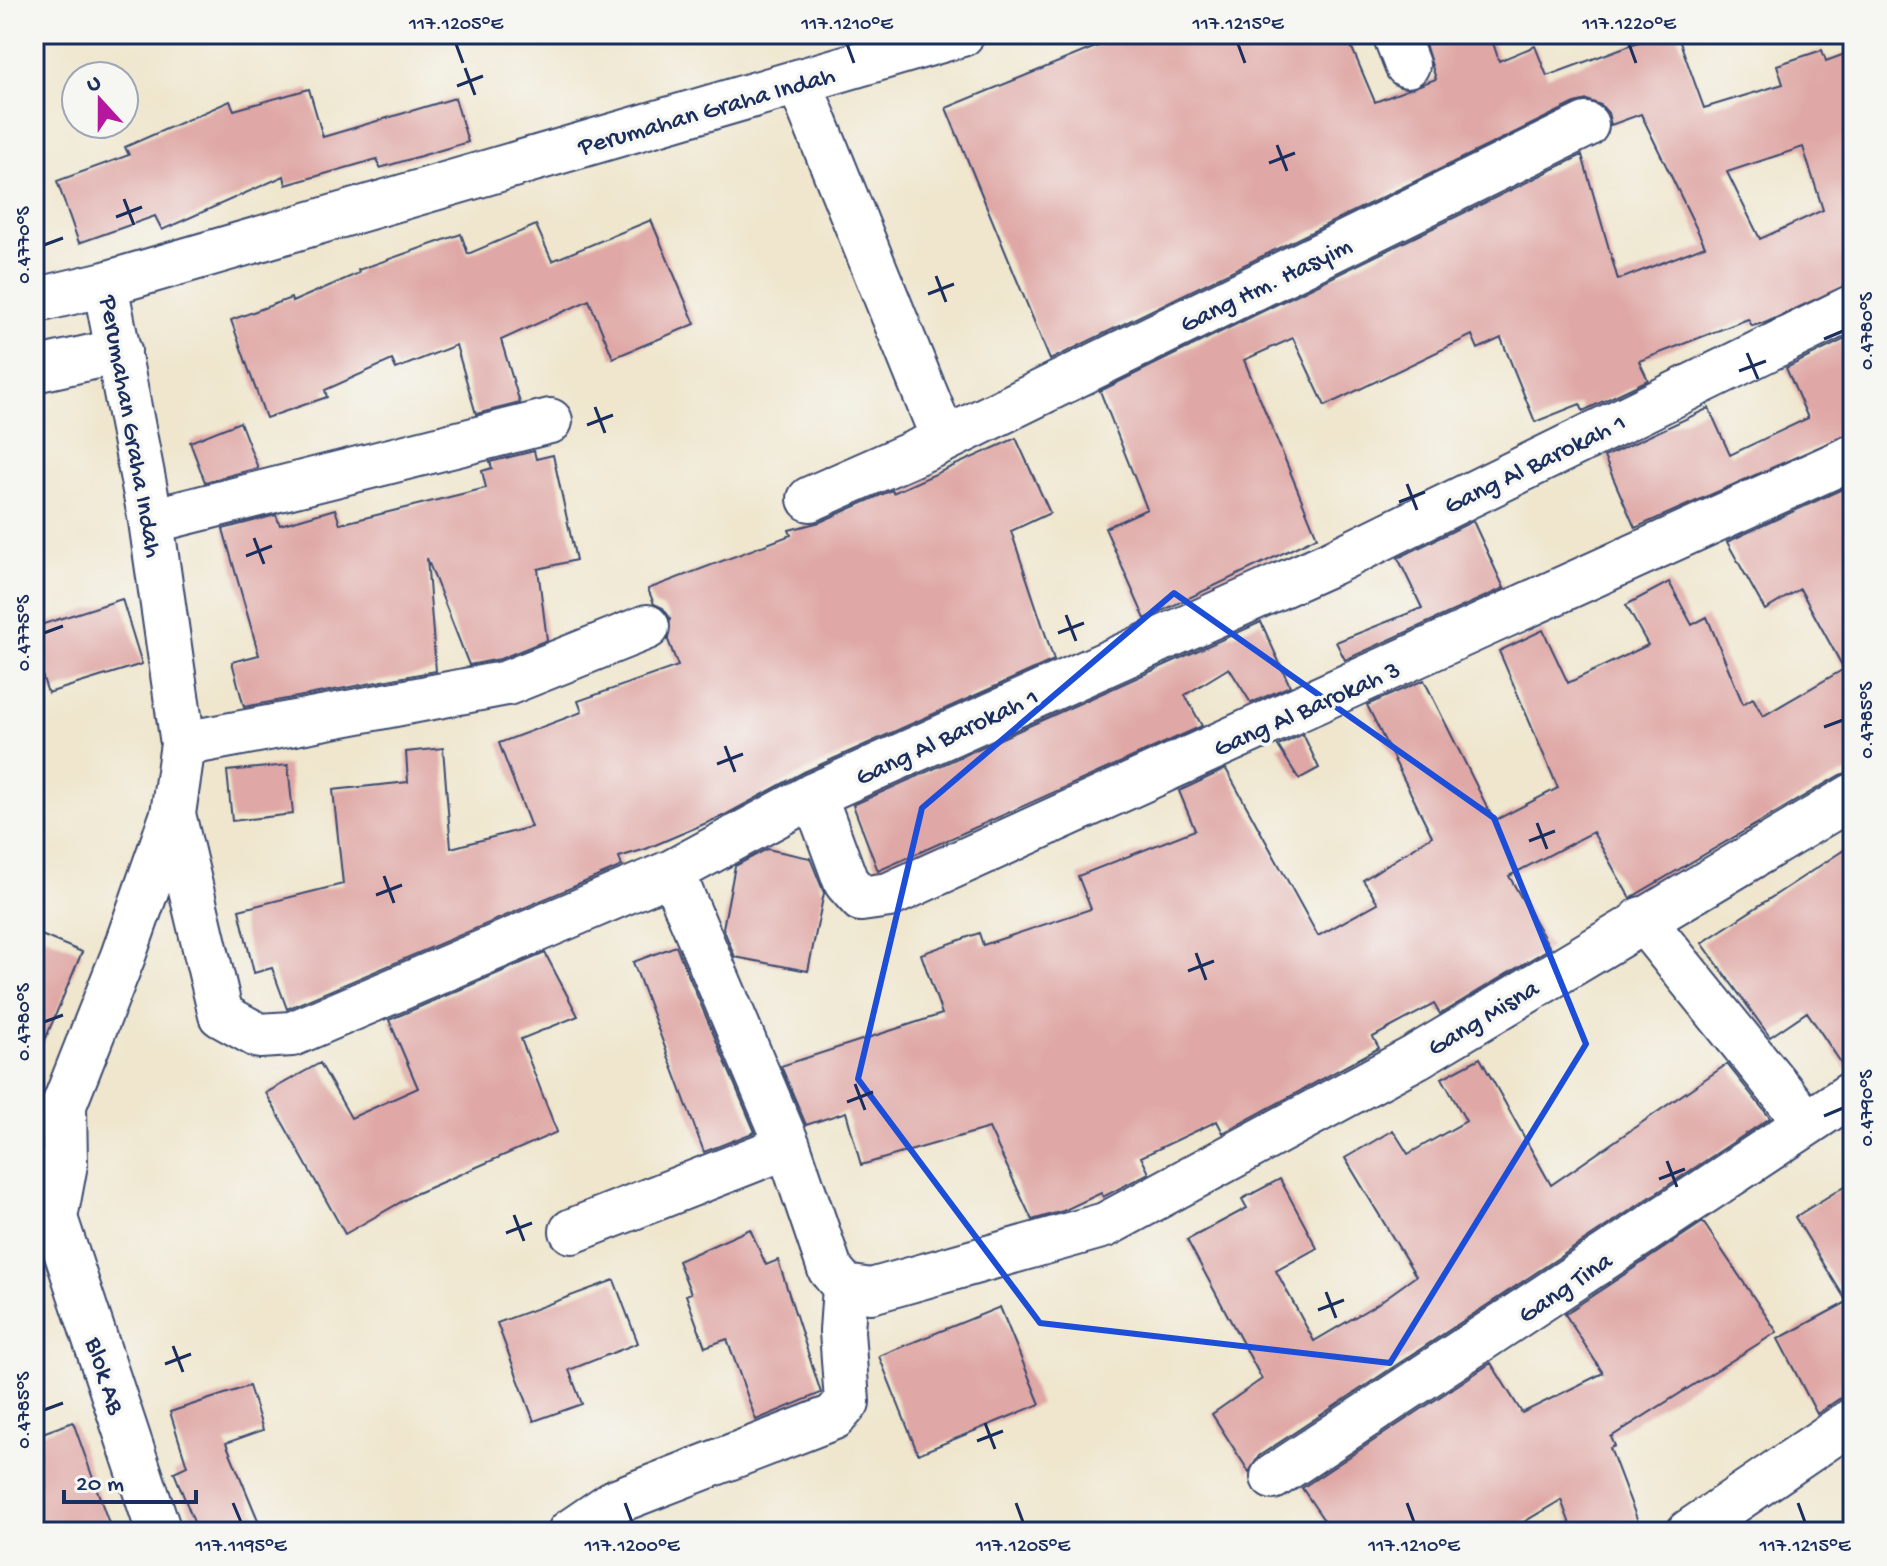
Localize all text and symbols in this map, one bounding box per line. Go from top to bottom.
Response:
text: 117.1205°E [408,14,505,37]
text: 117.1210°E [800,14,894,37]
text: 117.1215°E [1192,14,1285,37]
text: 117.1220°E [1581,14,1677,37]
north arrow [60,60,140,140]
street label: Perumahan Graha Indah [574,62,839,165]
text: U [84,71,105,99]
text: 0.4770°S [14,206,37,284]
street label: Gang Hm. Hasyim [1176,232,1358,342]
text: 0.4780°S [1857,291,1880,370]
street label: Perumahan Graha Indah [90,292,167,560]
street label: Gang Al Barokah 1 [1440,409,1632,523]
text: 0.4775°S [14,594,37,671]
street label: Gang Al Barokah 3 [1210,656,1406,766]
text: 0.4785°S [1857,681,1880,759]
street label: Gang Al Barokah 1 [851,683,1044,795]
street label: Gang Misna [1423,974,1547,1065]
text: 0.4780°S [14,982,37,1061]
text: 0.4790°S [1857,1069,1880,1147]
street label: Gang Tina [1514,1246,1621,1332]
street label: Blok AB [75,1333,130,1419]
text: 0.4785°S [14,1371,37,1449]
scale bar [64,1454,196,1504]
text: 20 m [76,1471,124,1500]
text: 117.1195°E [195,1536,288,1559]
text: 117.1200°E [584,1536,681,1559]
text: 117.1205°E [975,1536,1072,1559]
text: 117.1210°E [1367,1536,1461,1559]
text: 117.1215°E [1759,1536,1852,1559]

